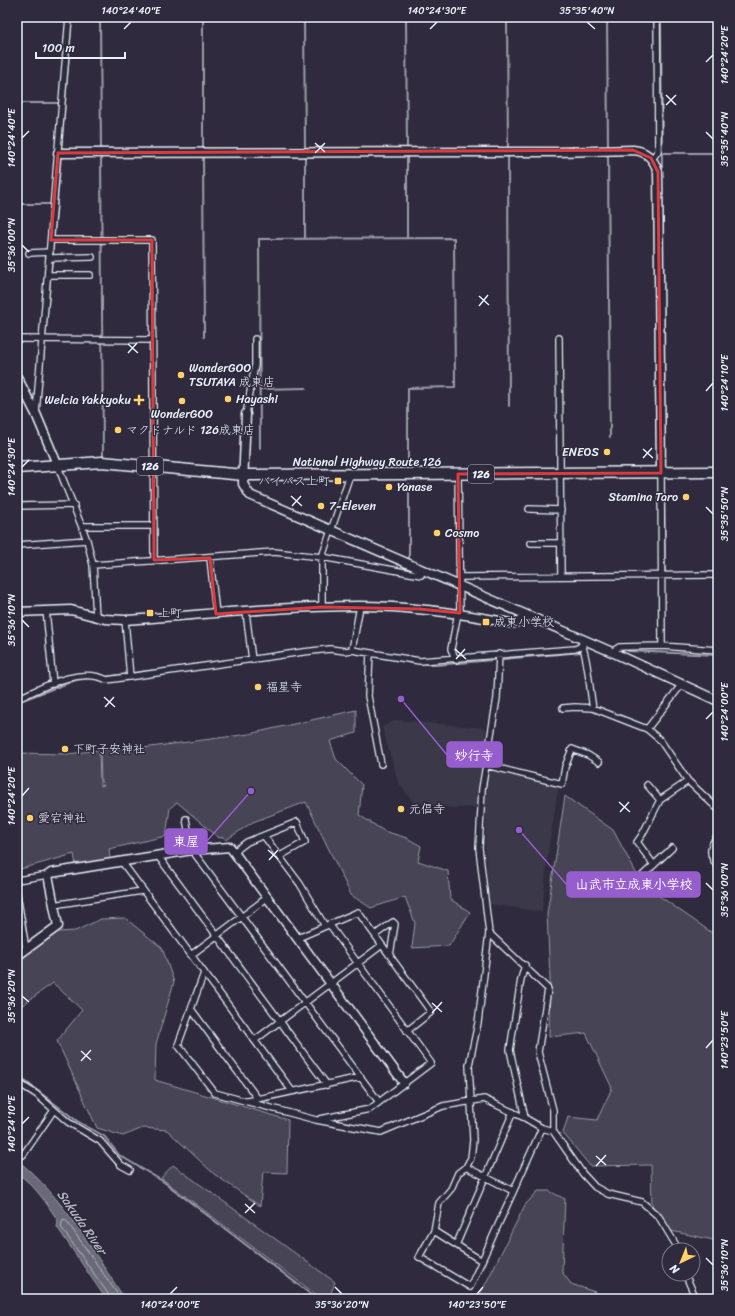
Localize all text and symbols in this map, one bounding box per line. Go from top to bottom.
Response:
text: 140°24'40"E [101,2,162,20]
text: 140°24'30"E [408,2,468,20]
text: 35°35'40"N [560,2,614,20]
text: 140°24'20"E [716,24,734,84]
scale bar [36,34,125,60]
text: 100 m [42,37,75,59]
text: 140°24'40"E [3,107,21,168]
text: 35°35'40"N [716,112,734,166]
text: 35°36'00"N [3,218,21,272]
text: 140°24'10"E [716,353,734,412]
place label: WonderGOO TSUTAYA 成東店 [189,357,275,393]
marker: WonderGOO TSUTAYA 成東店 [176,370,186,380]
place label: Hayashi [236,388,279,410]
place label: Welcia Yakkyoku [44,389,132,411]
marker: Hayashi [223,394,233,404]
marker: Welcia Yakkyoku [134,395,144,405]
marker: WonderGOO [177,396,187,406]
place label: WonderGOO [151,403,213,425]
place label: マクドナルド 126成東店 [126,419,255,441]
marker: マクドナルド 126成東店 [113,425,123,435]
text: 140°24'30"E [3,436,21,496]
place label: ENEOS [562,441,599,463]
marker: ENEOS [602,447,612,457]
street label: National Highway Route 126 [293,451,441,473]
road number: 126 [137,457,163,475]
road number: 126 [468,465,494,483]
place label: バイパス上町 [258,470,330,492]
marker: バイパス上町 [333,476,343,486]
place label: Yanase [397,476,432,498]
marker: Yanase [384,482,394,492]
place label: Stamina Taro [608,486,678,508]
text: 35°35'50"N [716,487,734,541]
marker: Stamina Taro [681,492,691,502]
place label: 7-Eleven [329,495,376,517]
marker: 7-Eleven [316,501,326,511]
place label: Cosmo [445,522,479,544]
marker: Cosmo [432,528,442,538]
text: 35°36'10"N [3,594,21,646]
place label: 上町 [158,602,182,624]
marker: 上町 [145,608,155,618]
place label: 成東小学校 [494,611,554,633]
marker: 成東小学校 [481,617,491,627]
place label: 福星寺 [266,676,302,698]
text: 140°24'00"E [716,681,734,742]
marker: 福星寺 [253,682,263,692]
place label: 下町子安神社 [73,738,145,760]
callout: 妙行寺 [447,742,502,767]
marker: 下町子安神社 [60,744,70,754]
text: 妙行寺 [454,744,494,767]
text: 140°24'20"E [3,765,21,825]
place label: 元倡寺 [409,798,445,820]
marker: 元倡寺 [396,804,406,814]
place label: 愛宕神社 [38,807,86,829]
marker: 愛宕神社 [25,813,35,823]
callout: 東屋 [165,829,207,854]
text: 東屋 [173,830,199,853]
text: 35°36'00"N [716,863,734,917]
callout: 山武市立成東小学校 [567,872,700,897]
text: 山武市立成東小学校 [575,873,693,896]
text: 35°36'20"N [3,969,21,1023]
text: 140°23'50"E [716,1009,734,1069]
text: 140°24'10"E [3,1094,21,1153]
water label: Sakuda River [51,1185,114,1261]
text: 35°36'10"N [716,1239,734,1291]
north arrow [661,1242,701,1282]
text: N [665,1259,685,1279]
text: 140°24'00"E [140,1296,201,1314]
text: 35°36'20"N [315,1296,369,1314]
text: 140°23'50"E [448,1296,508,1314]

